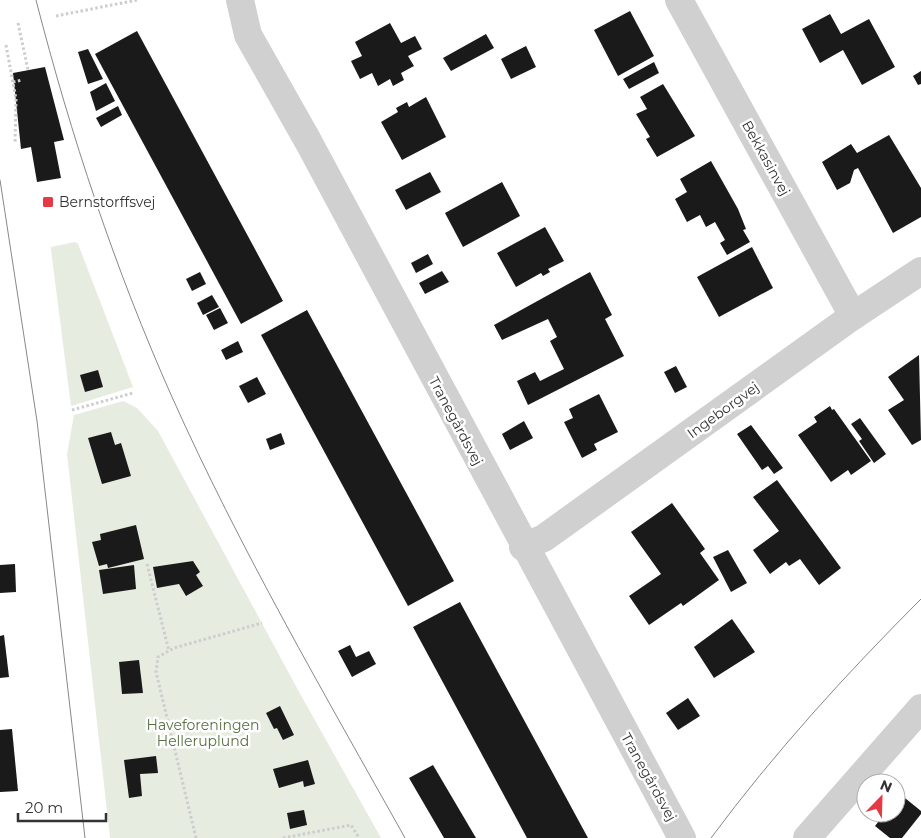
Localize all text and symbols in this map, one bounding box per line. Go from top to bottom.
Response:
street label: Bekkasinvej [738,117,794,199]
place label: Bernstorffsvej [59,193,155,211]
marker: Bernstorffsvej [41,195,55,209]
street label: Tranegårdsvej [425,373,487,469]
street label: Ingeborgvej [683,378,763,442]
park label: Haveforeningen Helleruplund [147,716,259,750]
street label: Tranegårdsvej [617,730,681,824]
north arrow [856,773,906,823]
text: N [877,776,895,797]
scale bar [18,790,105,822]
text: 20 m [25,798,63,817]

